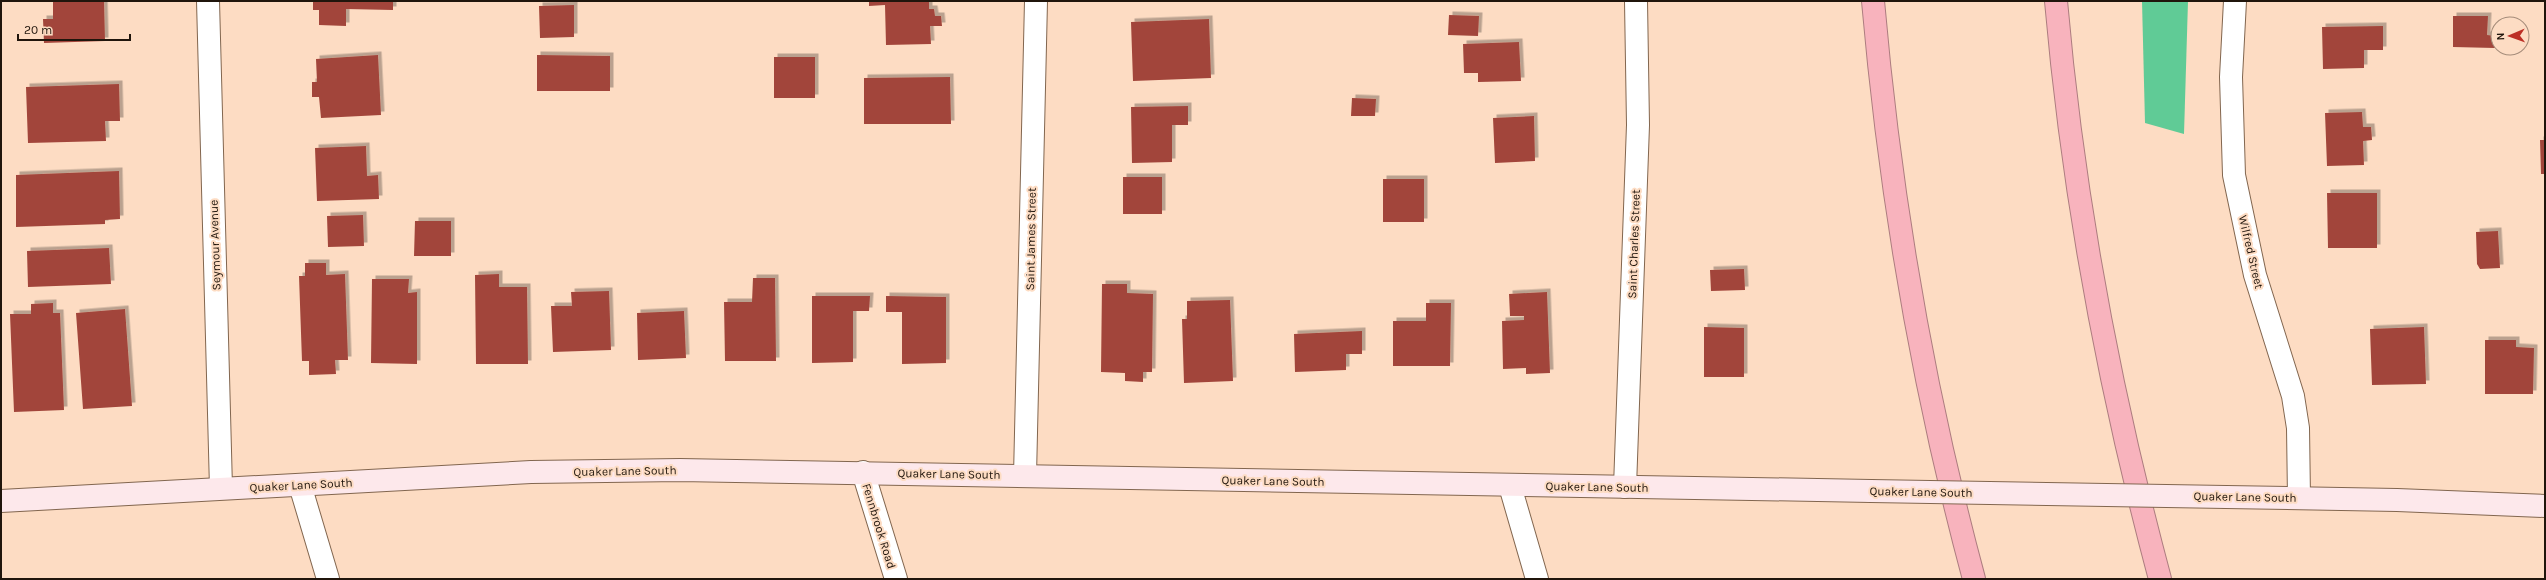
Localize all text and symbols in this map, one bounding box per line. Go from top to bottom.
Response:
scale bar [18,16,130,42]
north arrow [2490,16,2530,56]
text: 20 m [24,23,52,37]
text: N [2494,32,2507,41]
street label: Saint James Street [1023,187,1039,291]
street label: Saint Charles Street [1625,189,1643,299]
street label: Seymour Avenue [206,199,224,291]
street label: Wilfred Street [2236,214,2266,291]
street label: Quaker Lane South [573,463,677,479]
street label: Quaker Lane South [897,466,1001,482]
street label: Quaker Lane South [1221,473,1325,489]
street label: Quaker Lane South [249,475,353,495]
street label: Quaker Lane South [1545,479,1649,495]
street label: Fennbrook Road [859,482,899,570]
street label: Quaker Lane South [1869,484,1973,500]
street label: Quaker Lane South [2193,489,2297,505]

